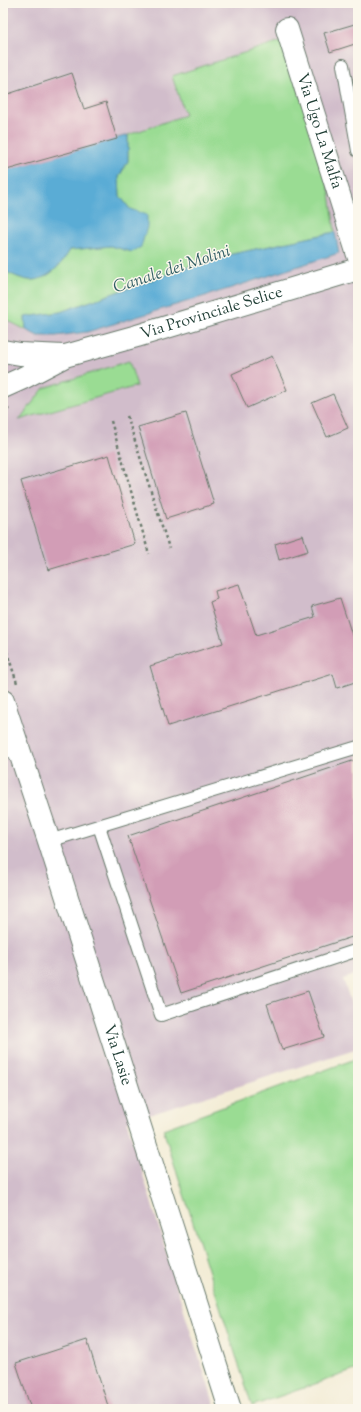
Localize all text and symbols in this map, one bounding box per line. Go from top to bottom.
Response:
street label: Via Ugo La Malfa [290,70,348,192]
water label: Canale dei Molini [110,240,234,300]
street label: Via Provinciale Selice [138,281,286,346]
street label: Via Lasie [97,1022,138,1088]

